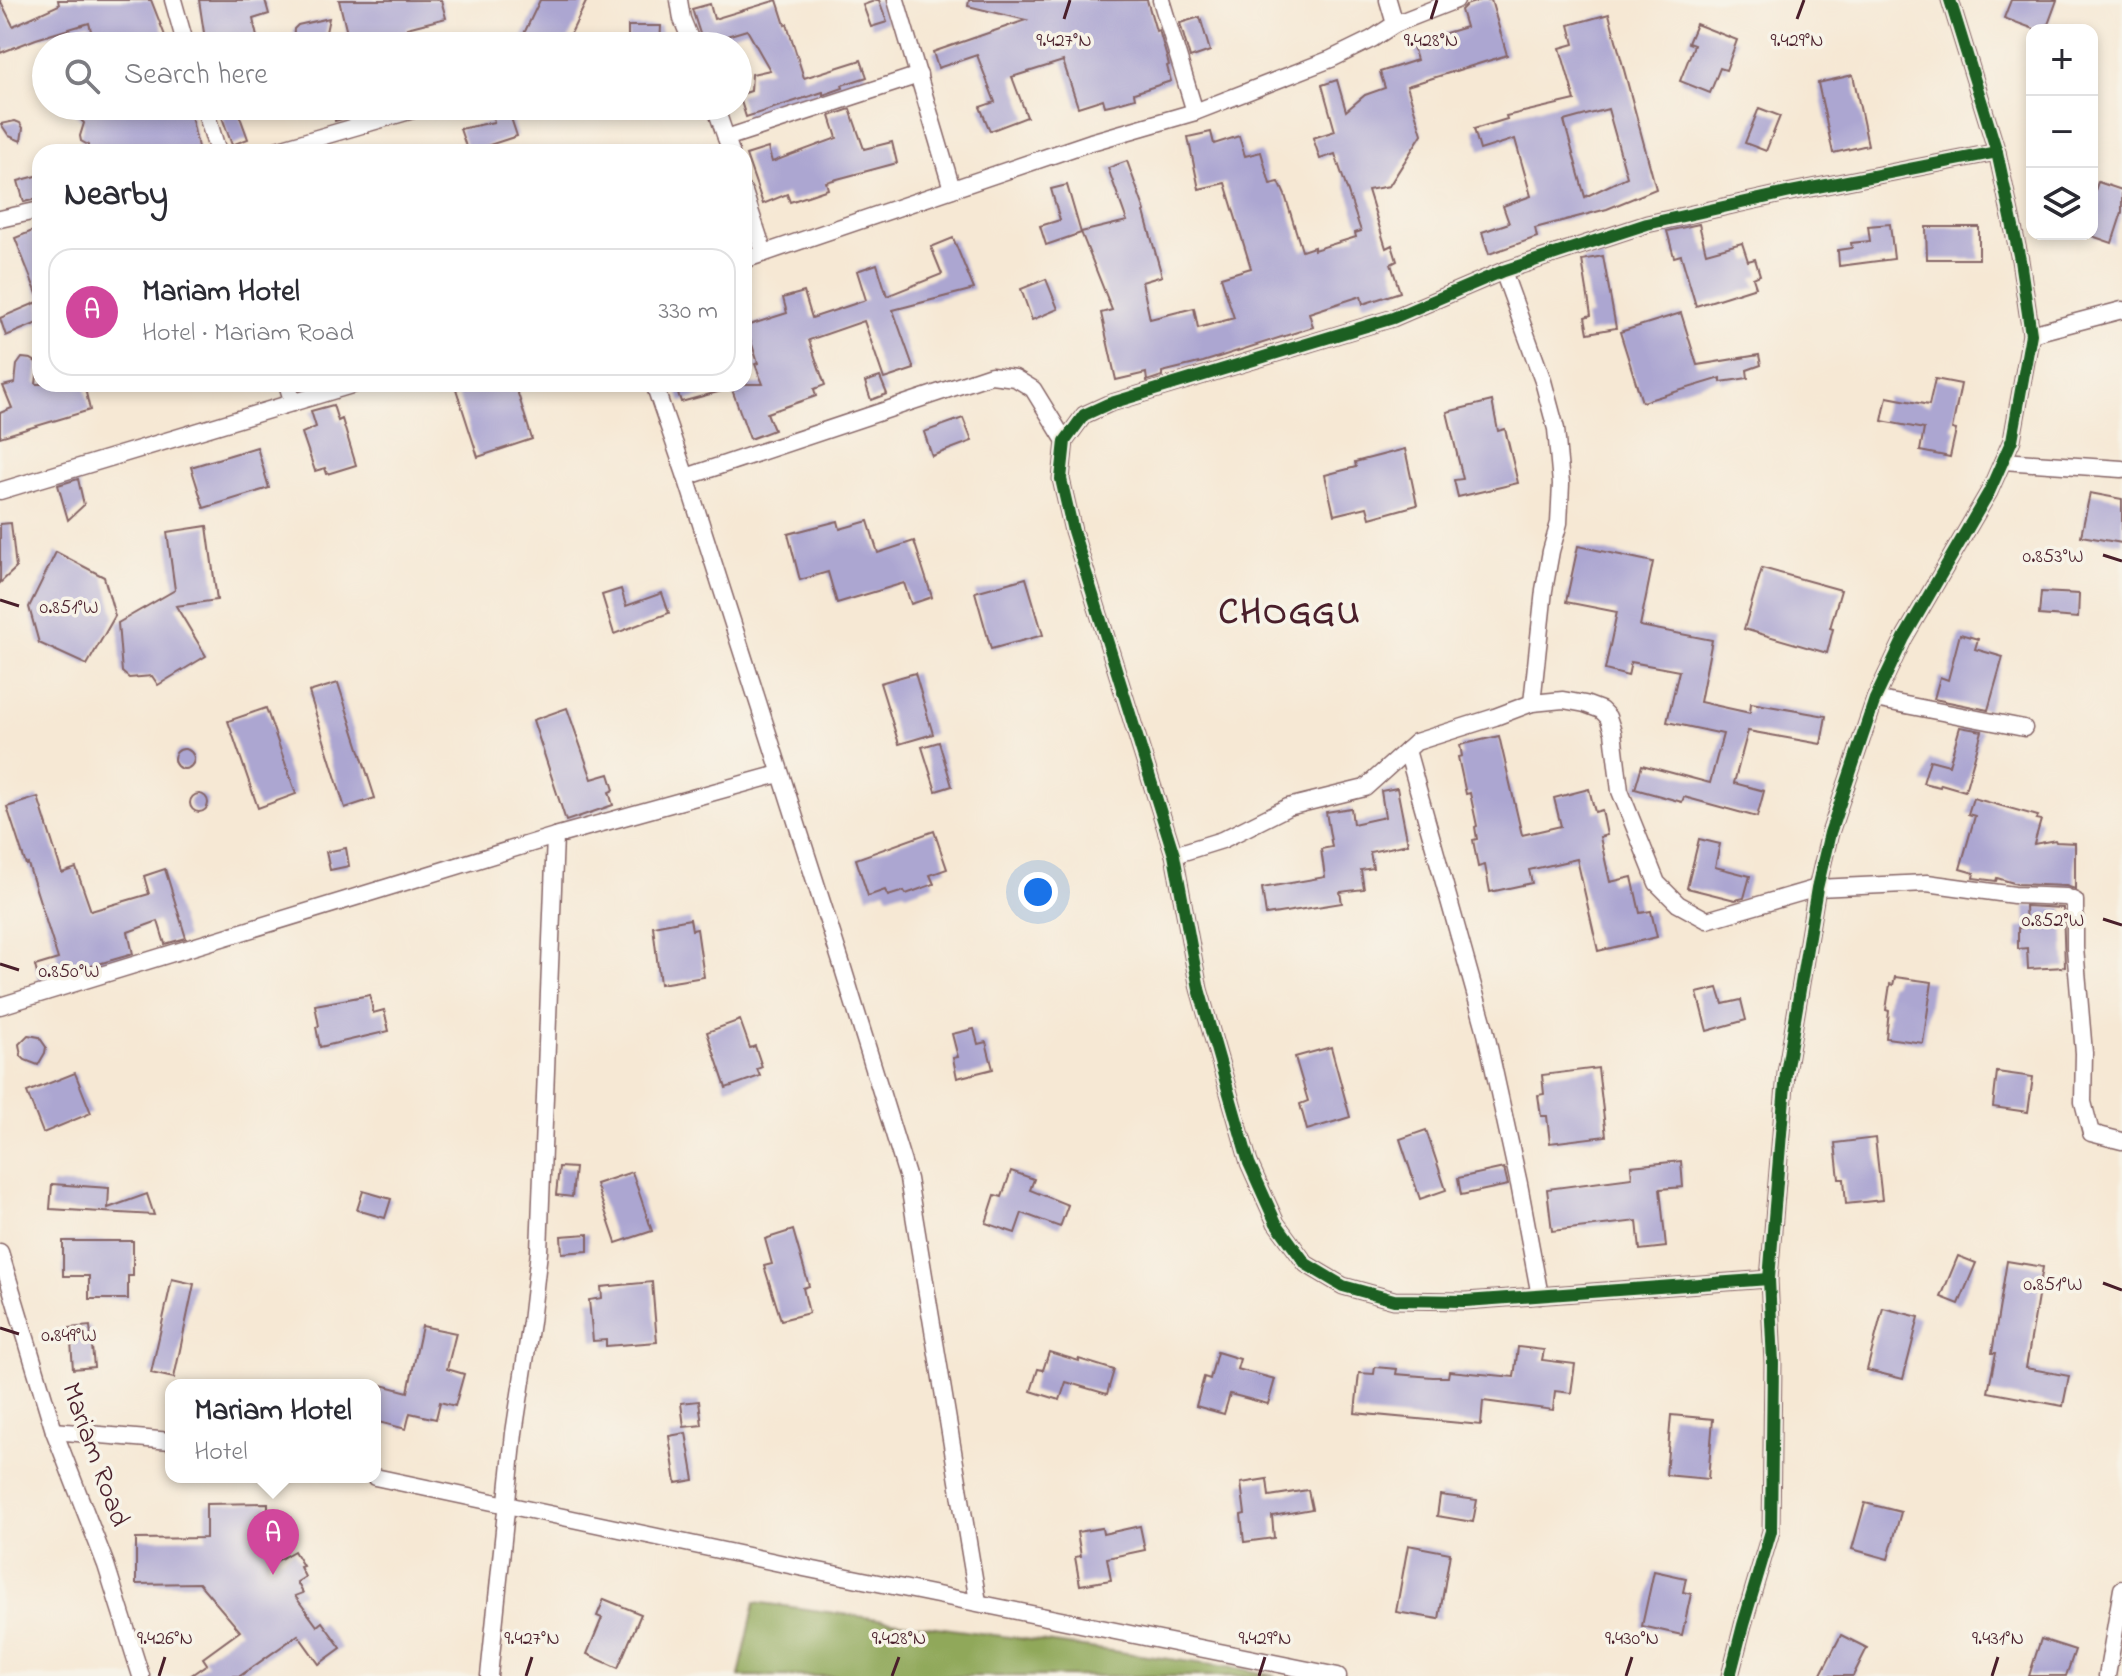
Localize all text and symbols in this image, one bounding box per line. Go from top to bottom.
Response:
map controls [2026,24,2098,240]
button: + [2026,24,2098,96]
text: 9.427°N [1036,27,1092,56]
text: 9.428°N [1404,27,1458,56]
text: 9.429°N [1770,27,1824,56]
search box [32,32,752,120]
icon: search [60,54,104,98]
text: Search here [124,54,268,98]
button: − [2026,96,2098,168]
button: layers [2026,168,2098,240]
text: Nearby [64,171,168,221]
text: Mariam Hotel [142,271,300,315]
text: A [84,293,100,331]
text: 330 m [659,293,718,331]
text: Hotel · Mariam Road [142,315,354,353]
text: 0.853°W [2023,543,2083,572]
district label: CHOGGU [1218,588,1362,641]
text: 0.851°W [40,594,98,623]
your location [1018,872,1058,912]
text: 0.852°W [2022,907,2084,936]
text: 0.850°W [38,958,100,987]
text: 0.851°W [2024,1271,2082,1300]
text: 0.849°W [41,1322,97,1351]
street label: Mariam Road [49,1377,139,1533]
popup [165,1379,381,1483]
text: Mariam Hotel [194,1390,352,1434]
text: Hotel [194,1434,248,1472]
pin: A [247,1509,299,1575]
text: 9.426°N [137,1625,193,1654]
text: 9.427°N [504,1625,560,1654]
text: 9.428°N [872,1625,926,1654]
text: 9.429°N [1238,1625,1292,1654]
text: 9.430°N [1605,1625,1659,1654]
text: 9.431°N [1972,1625,2024,1654]

